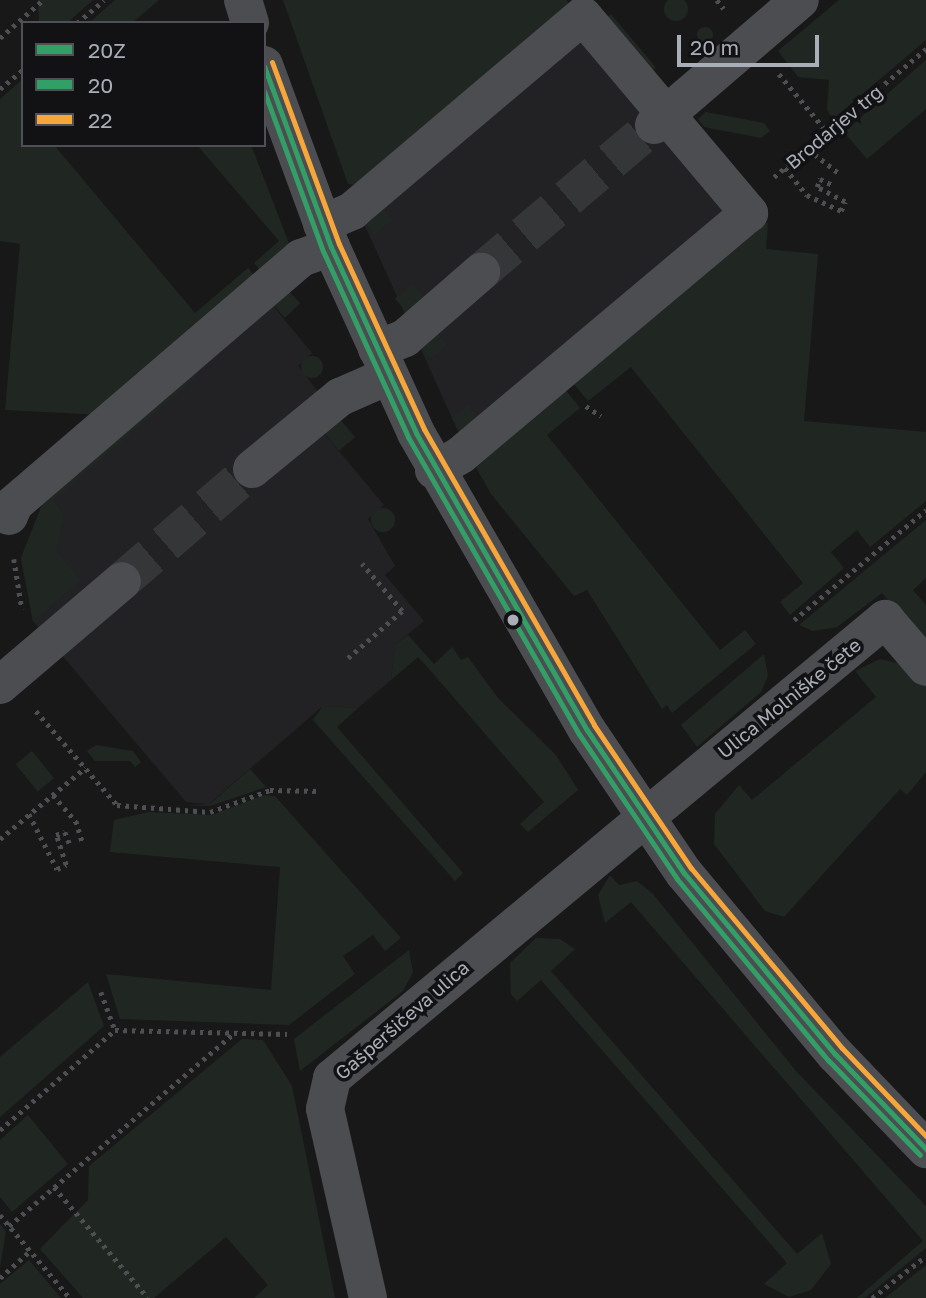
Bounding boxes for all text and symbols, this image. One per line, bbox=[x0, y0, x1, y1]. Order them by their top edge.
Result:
legend bbox=[21, 21, 266, 147]
scale bar bbox=[681, 21, 823, 65]
text: 20 m bbox=[690, 34, 739, 60]
text: 20Z bbox=[88, 37, 126, 63]
text: 20 bbox=[88, 72, 113, 98]
street label: Brodarjev trg bbox=[781, 80, 887, 174]
text: 22 bbox=[88, 107, 112, 133]
unlabelled marker bbox=[506, 613, 520, 627]
street label: Ulica Molniške čete bbox=[713, 633, 865, 763]
street label: Gašperšičeva ulica bbox=[330, 956, 474, 1084]

